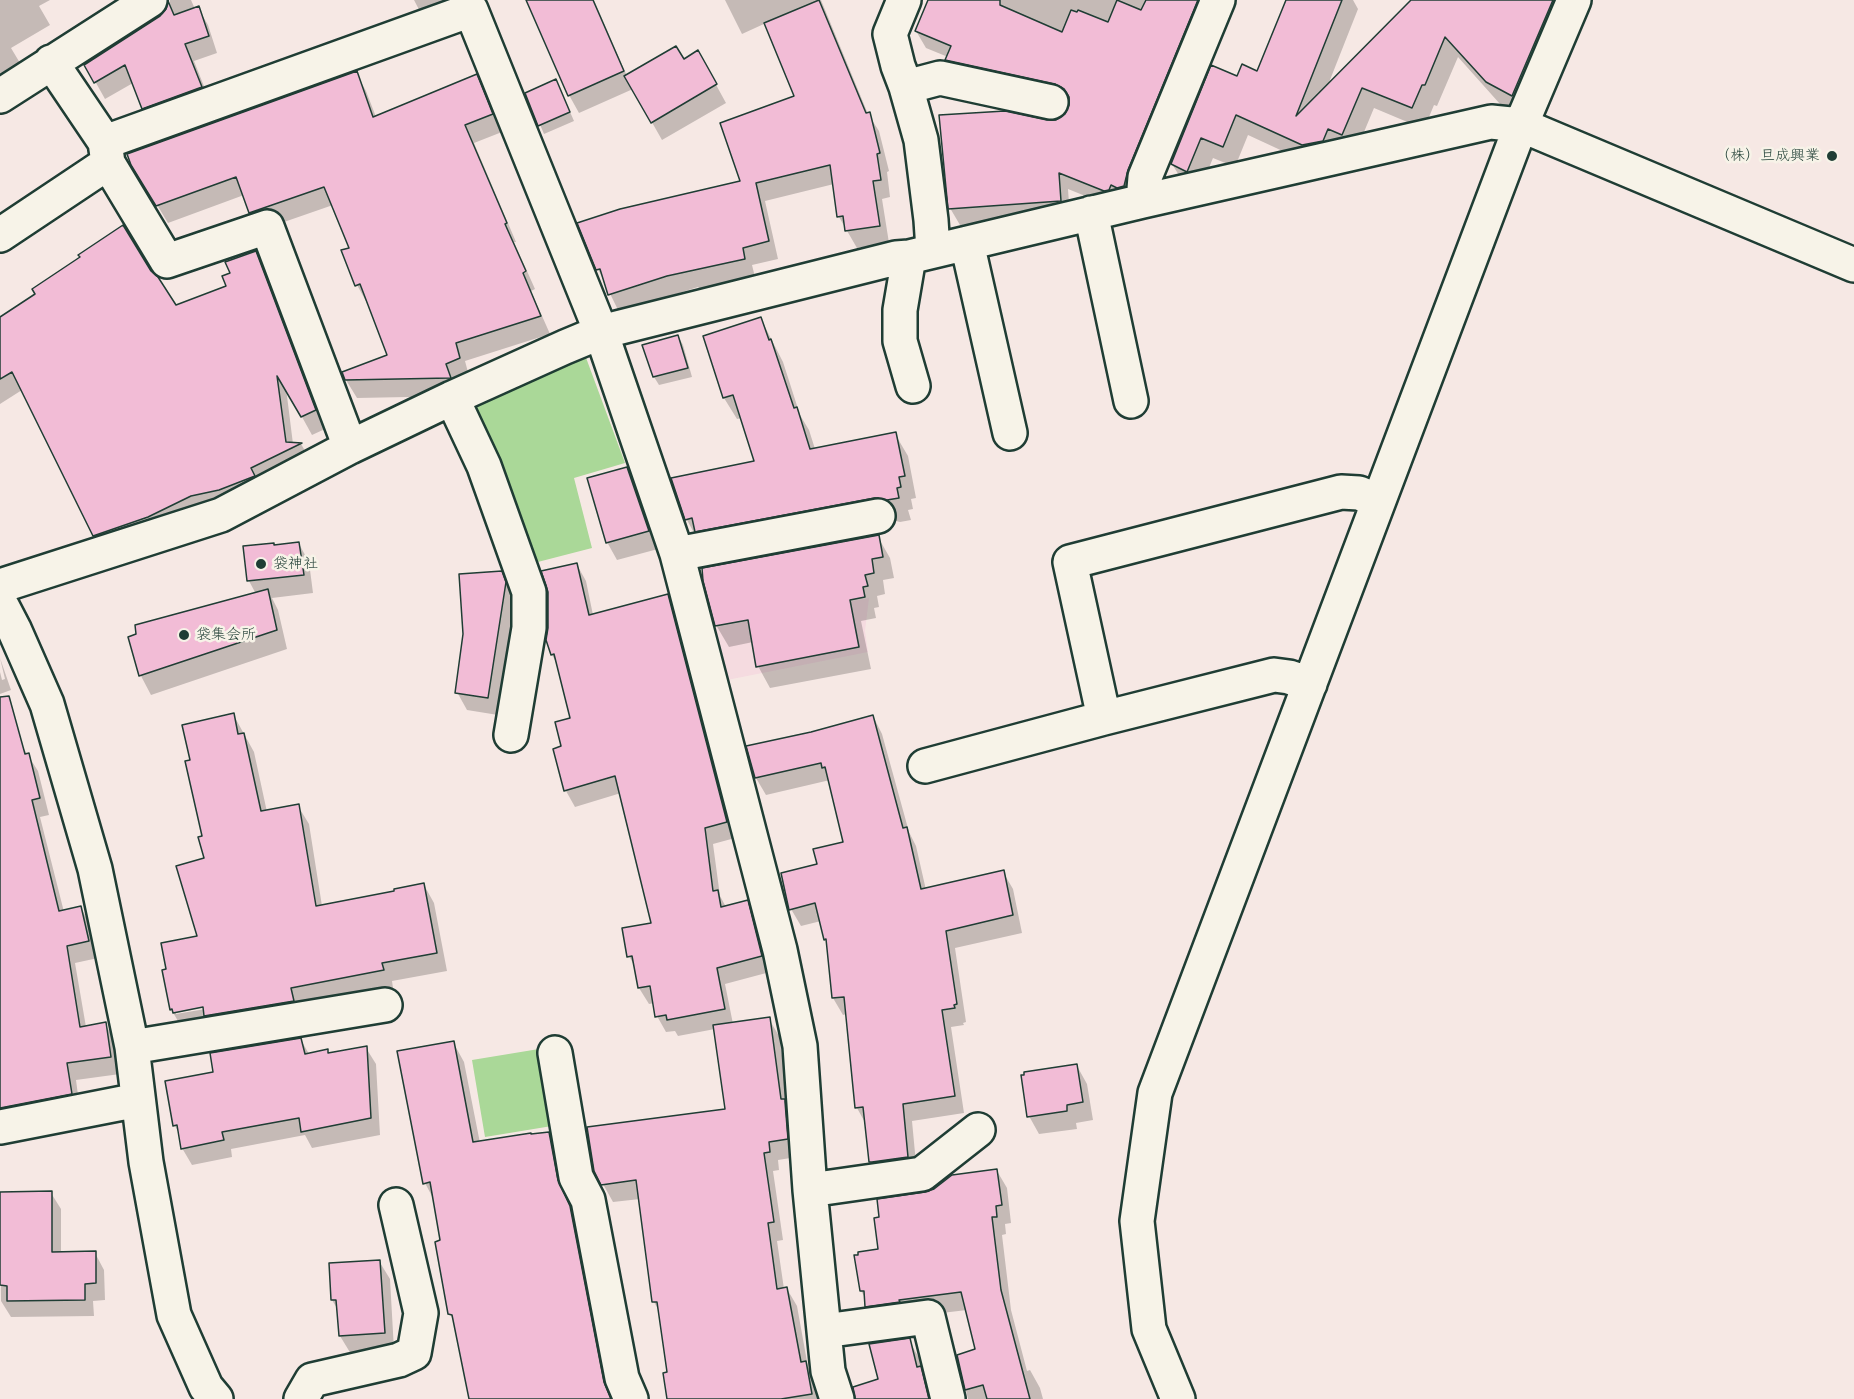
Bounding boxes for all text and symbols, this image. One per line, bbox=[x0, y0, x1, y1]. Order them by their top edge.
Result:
place label: （株）旦成興業 bbox=[1715, 147, 1820, 165]
marker: （株）旦成興業 bbox=[1825, 149, 1839, 163]
place label: 袋神社 bbox=[273, 555, 318, 573]
marker: 袋神社 bbox=[254, 557, 268, 571]
place label: 袋集会所 bbox=[196, 626, 256, 644]
marker: 袋集会所 bbox=[177, 628, 191, 642]

